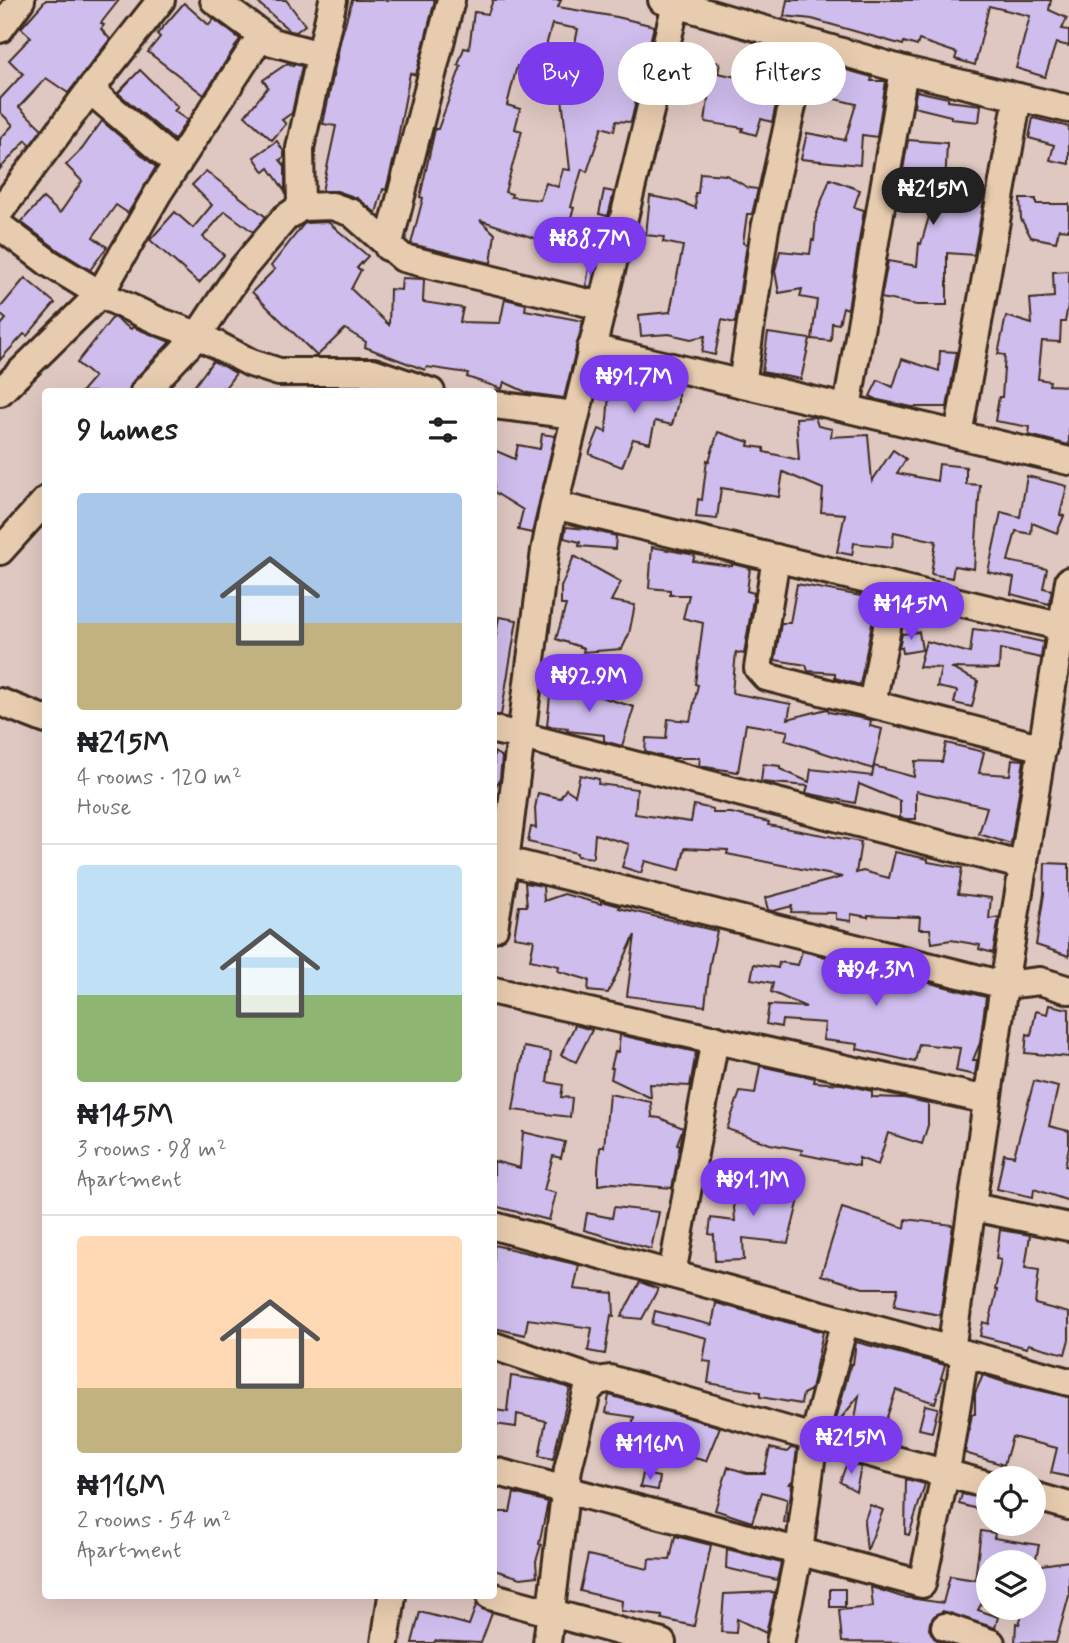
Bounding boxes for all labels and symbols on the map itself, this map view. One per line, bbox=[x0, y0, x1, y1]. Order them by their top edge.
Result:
pin: ₦215M bbox=[884, 168, 982, 227]
pin: ₦88.7M bbox=[533, 218, 647, 277]
pin: ₦91.7M bbox=[577, 356, 691, 415]
pin: ₦145M bbox=[862, 582, 960, 642]
pin: ₦92.9M bbox=[532, 654, 646, 714]
pin: ₦94.3M bbox=[819, 948, 933, 1008]
pin: ₦91.1M bbox=[696, 1158, 810, 1218]
pin: ₦215M bbox=[802, 1416, 900, 1476]
pin: ₦116M bbox=[601, 1422, 699, 1482]

